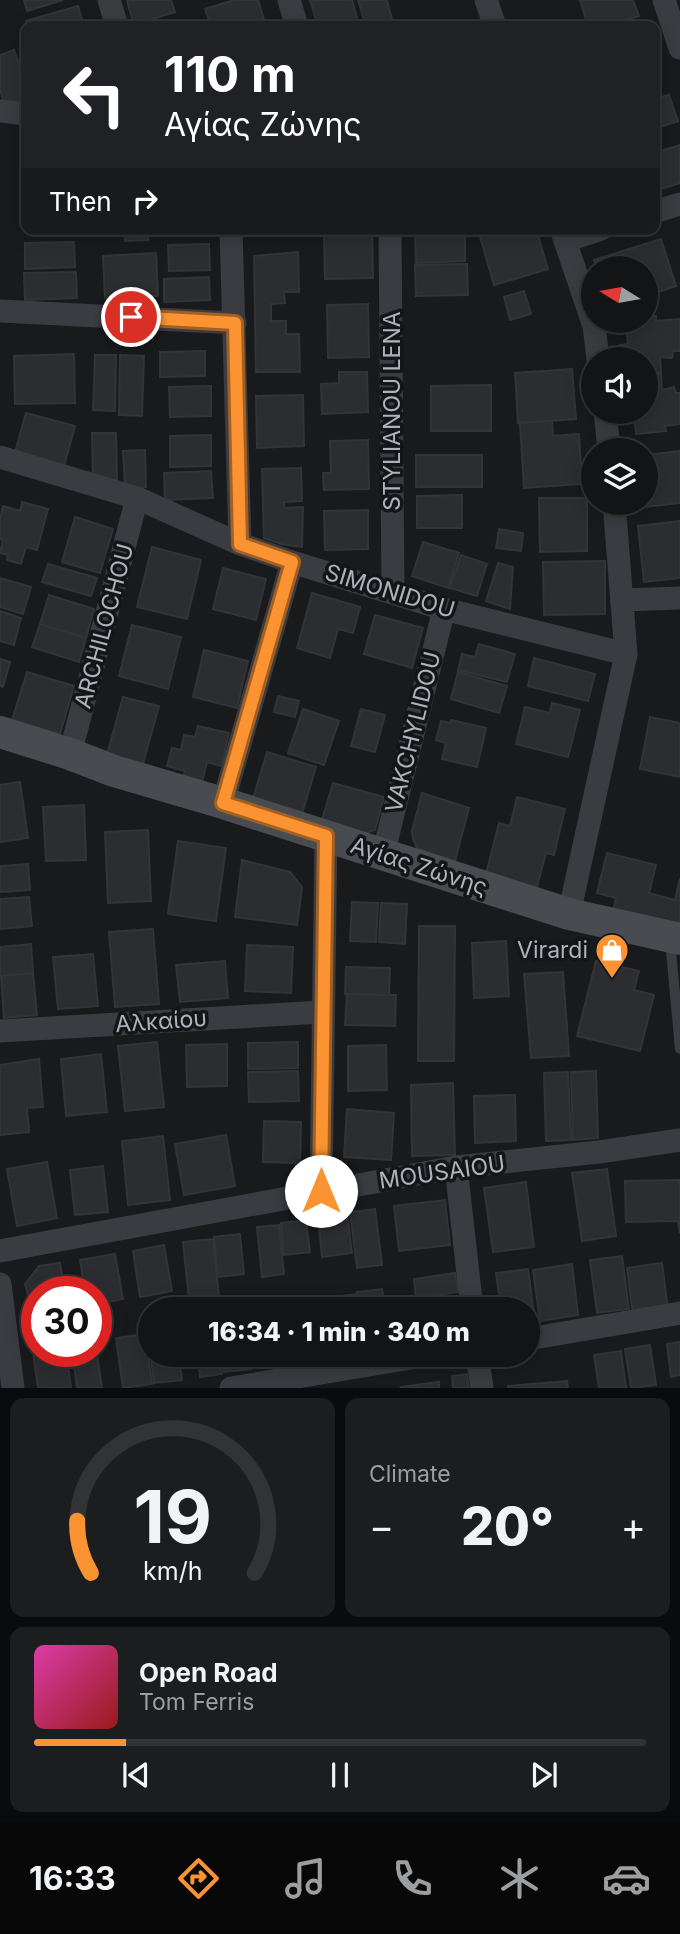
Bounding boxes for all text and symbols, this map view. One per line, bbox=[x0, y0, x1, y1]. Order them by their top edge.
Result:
text: 110 m bbox=[164, 45, 296, 104]
icon: left bbox=[49, 49, 140, 140]
text: Αγίας Ζώνης bbox=[164, 105, 362, 144]
icon: right bbox=[126, 182, 164, 220]
text: Then bbox=[49, 186, 112, 217]
north arrow bbox=[581, 256, 658, 332]
map controls bbox=[581, 256, 658, 515]
pin bbox=[101, 287, 161, 347]
icon: arrive bbox=[112, 298, 150, 336]
street label: STYLIANOU LENA bbox=[378, 311, 406, 511]
button: sound bbox=[581, 347, 658, 424]
button: layers bbox=[581, 438, 658, 515]
street label: ARCHILOCHOU bbox=[69, 541, 139, 711]
street label: SIMONIDOU bbox=[322, 558, 458, 624]
street label: VAKCHYLIDOU bbox=[379, 649, 447, 815]
street label: Αγίας Ζώνης bbox=[347, 831, 491, 901]
shop icon: Virardi bbox=[593, 931, 631, 980]
place label: Virardi bbox=[517, 936, 588, 964]
street label: Αλκαίου bbox=[114, 1004, 208, 1038]
street label: MOUSAIOU bbox=[377, 1149, 507, 1195]
position arrow bbox=[284, 1154, 358, 1228]
speed limit sign: 30 bbox=[21, 1276, 112, 1367]
text: 16:34 · 1 min · 340 m bbox=[208, 1316, 470, 1347]
text: Climate bbox=[369, 1460, 451, 1488]
text: 19 bbox=[133, 1473, 212, 1562]
text: 20° bbox=[461, 1495, 554, 1558]
text: − bbox=[369, 1503, 394, 1549]
text: + bbox=[621, 1503, 646, 1549]
text: km/h bbox=[143, 1556, 202, 1586]
text: Open Road bbox=[139, 1657, 278, 1688]
text: Tom Ferris bbox=[139, 1688, 254, 1716]
icon: previous bbox=[117, 1756, 155, 1794]
icon: pause bbox=[321, 1756, 359, 1794]
icon: next bbox=[525, 1756, 563, 1794]
icon: directions bbox=[174, 1854, 223, 1903]
icon: music bbox=[281, 1854, 330, 1903]
icon: phone bbox=[388, 1854, 437, 1903]
icon: climate bbox=[495, 1854, 544, 1903]
icon: car bbox=[602, 1854, 651, 1903]
text: 16:33 bbox=[29, 1859, 116, 1898]

